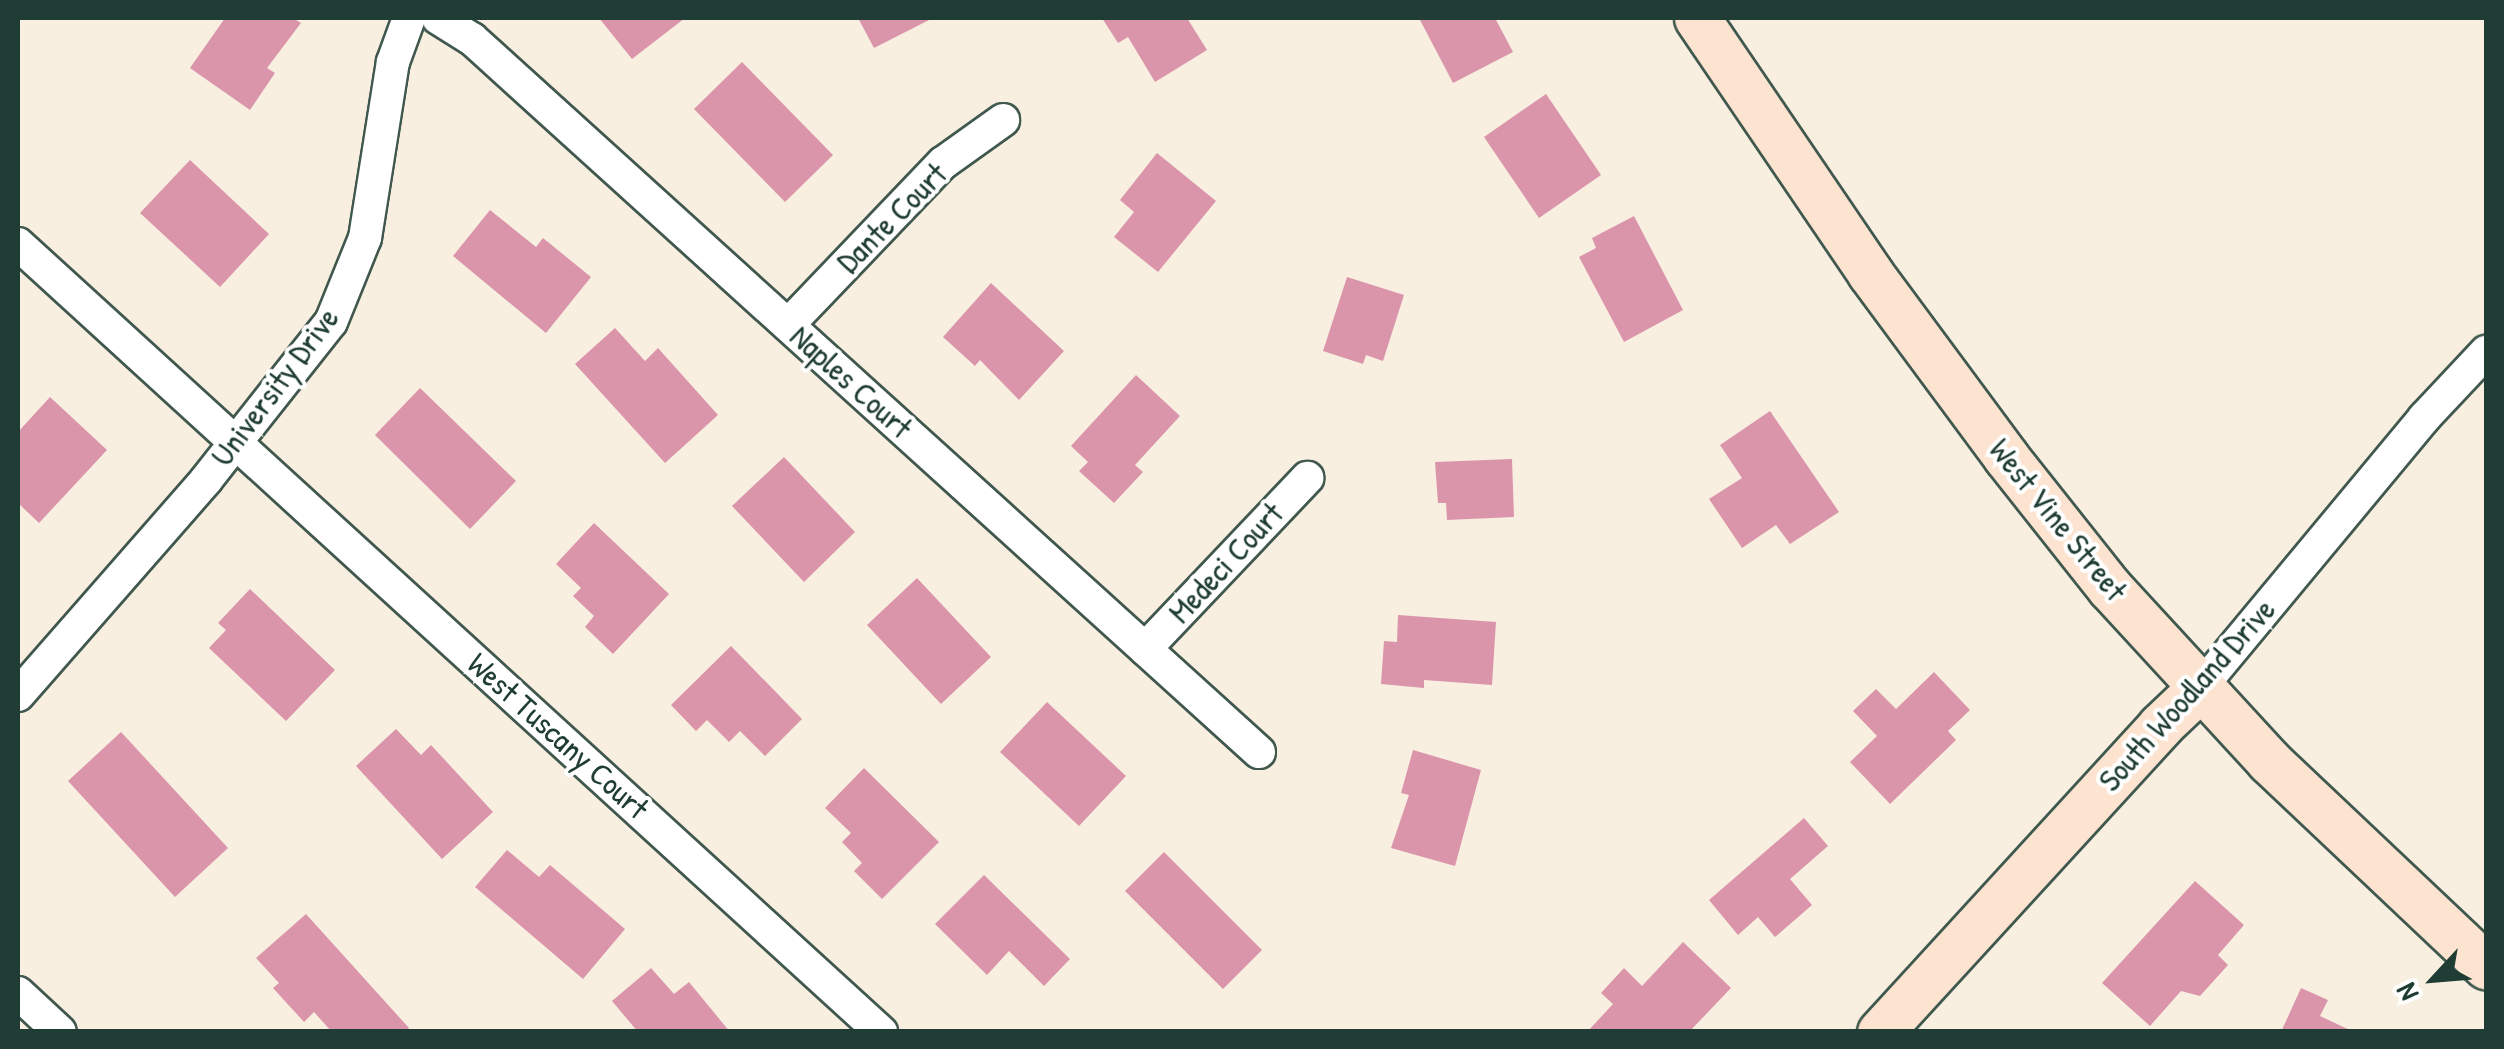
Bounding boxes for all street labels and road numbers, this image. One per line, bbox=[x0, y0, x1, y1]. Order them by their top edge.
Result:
street label: Dante Court bbox=[829, 155, 955, 281]
street label: University Drive bbox=[203, 300, 347, 474]
street label: Naples Court bbox=[782, 317, 920, 447]
street label: West Vine Street bbox=[1981, 431, 2135, 609]
street label: Medeci Court bbox=[1161, 495, 1291, 631]
street label: South Woodland Drive bbox=[2091, 591, 2283, 799]
street label: West Tuscany Court bbox=[460, 645, 656, 827]

